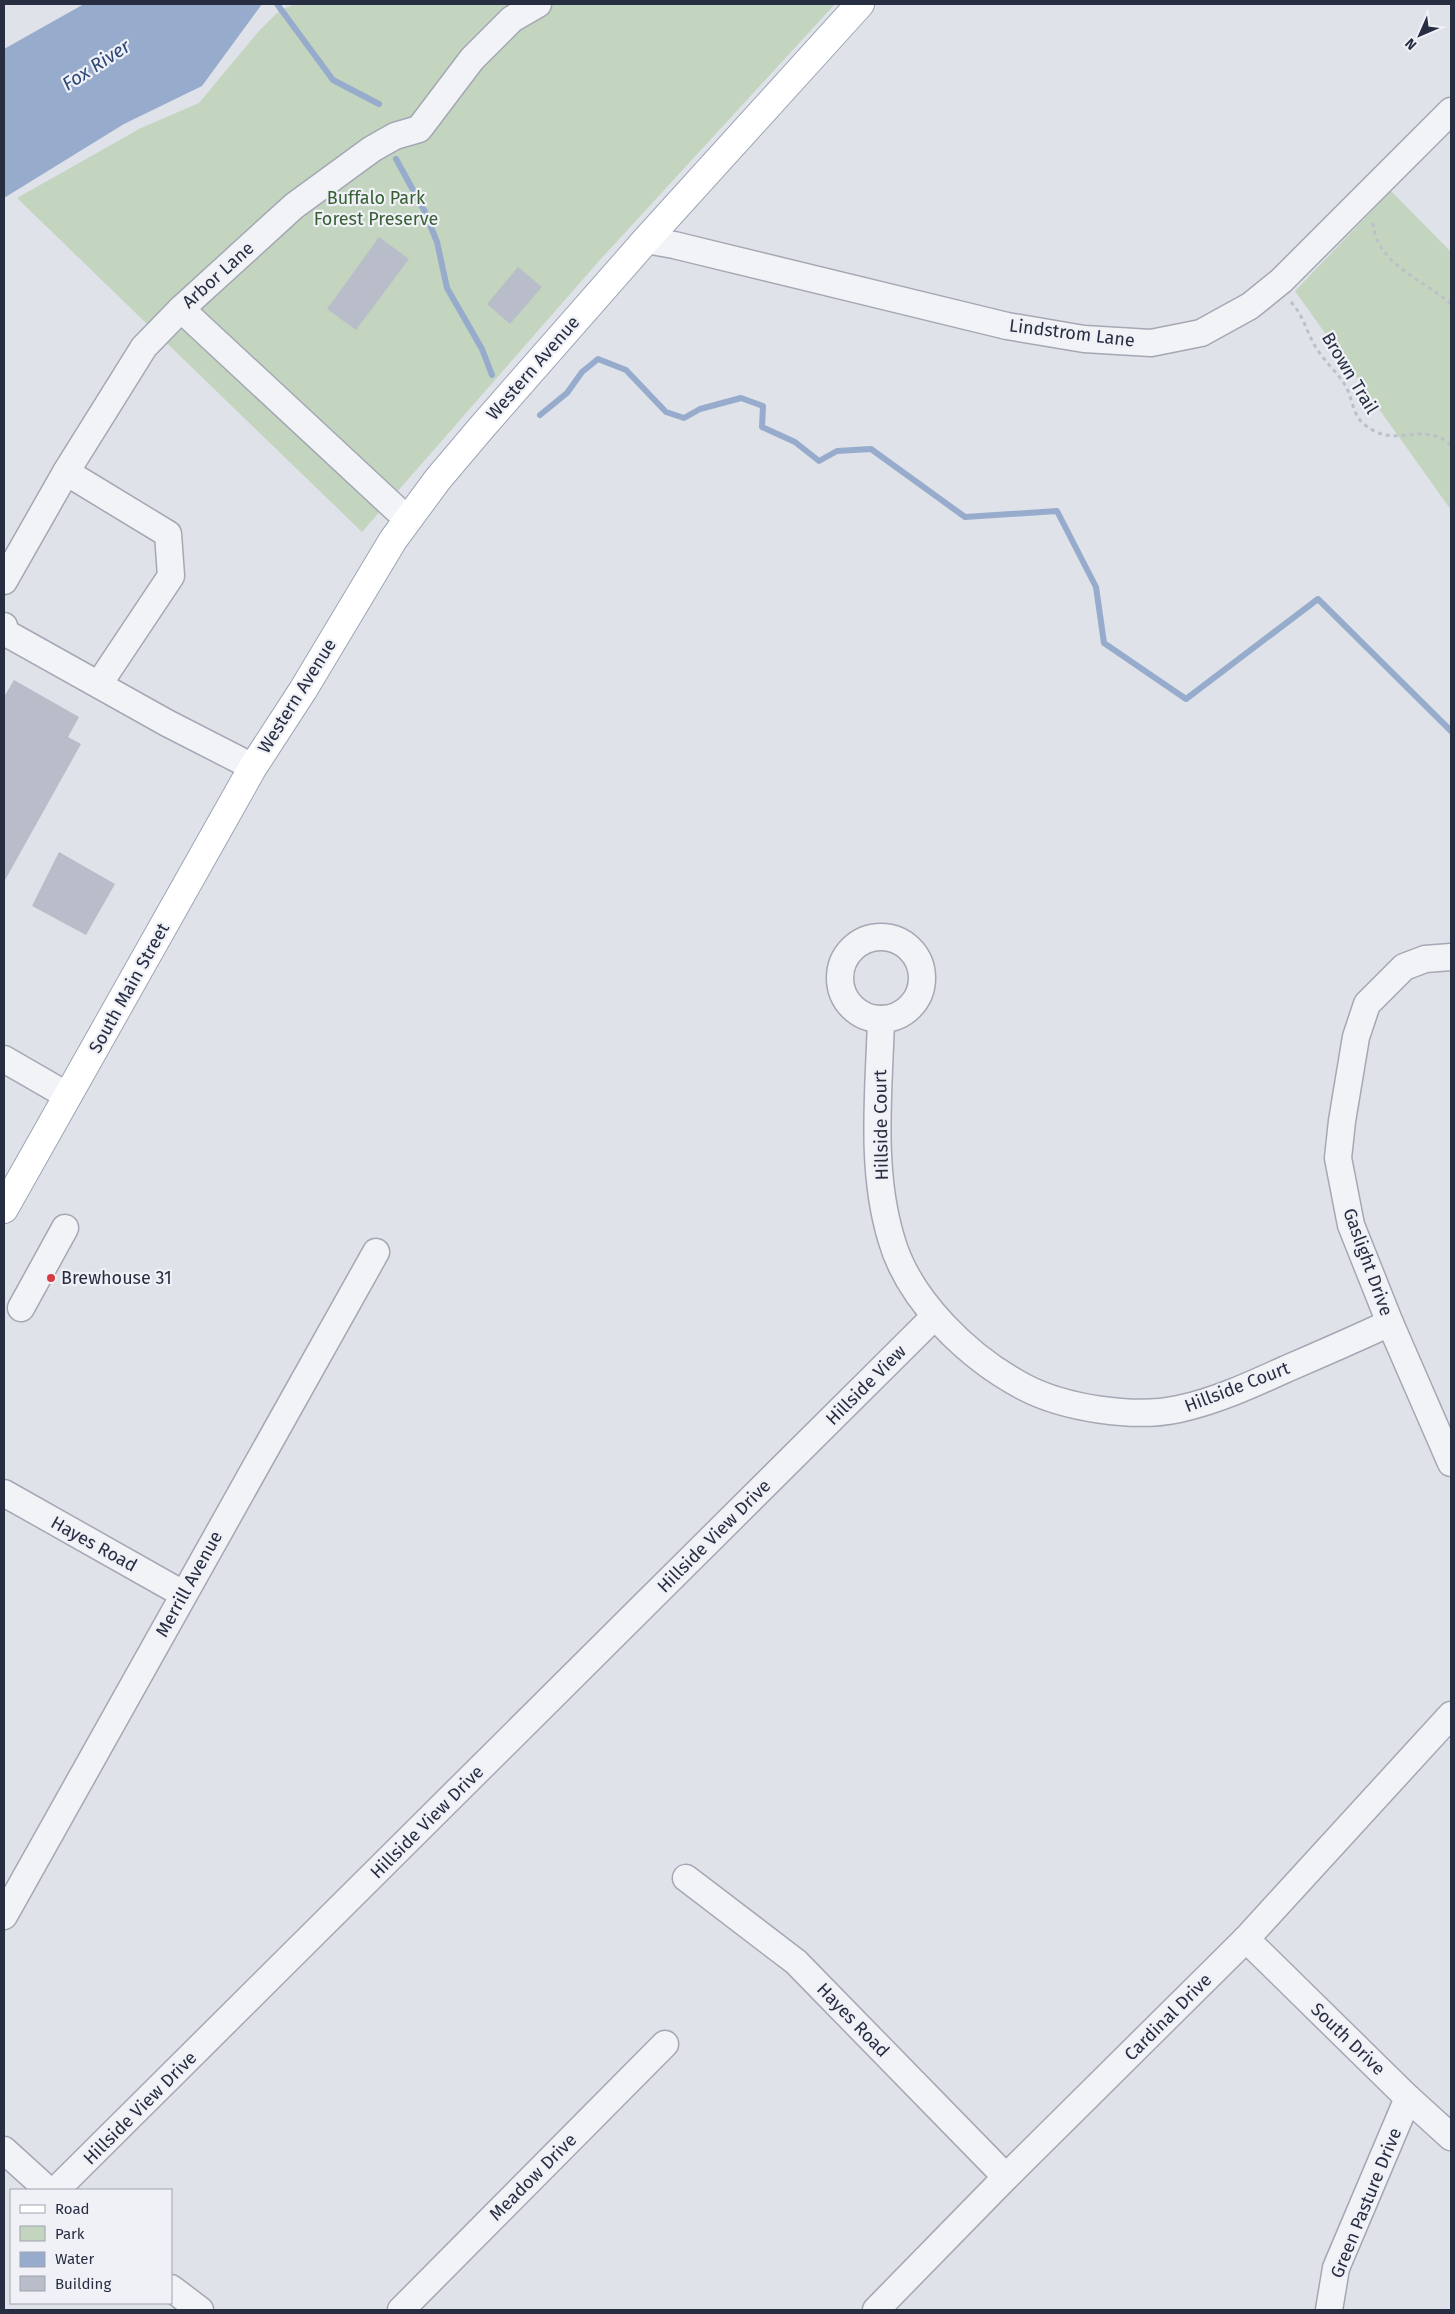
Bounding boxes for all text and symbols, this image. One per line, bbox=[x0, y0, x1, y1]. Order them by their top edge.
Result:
north arrow bbox=[1395, 10, 1445, 60]
water label: Fox River bbox=[58, 34, 135, 95]
text: N bbox=[1402, 35, 1420, 53]
park label: Buffalo Park Forest Preserve bbox=[314, 187, 438, 230]
street label: Arbor Lane bbox=[178, 237, 258, 313]
street label: Western Avenue bbox=[482, 311, 584, 425]
street label: Lindstrom Lane bbox=[1008, 314, 1136, 352]
street label: Brown Trail bbox=[1317, 328, 1383, 418]
street label: Western Avenue bbox=[253, 635, 341, 757]
street label: South Main Street bbox=[84, 919, 174, 1057]
street label: Hillside Court bbox=[869, 1069, 893, 1181]
street label: Gaslight Drive bbox=[1338, 1205, 1398, 1319]
place label: Brewhouse 31 bbox=[61, 1267, 172, 1289]
marker: Brewhouse 31 bbox=[45, 1272, 57, 1284]
street label: Hillside View bbox=[821, 1340, 911, 1430]
street label: Hillside Court bbox=[1181, 1357, 1293, 1417]
street label: Hillside View Drive bbox=[653, 1475, 775, 1597]
street label: Hayes Road bbox=[47, 1511, 141, 1577]
street label: Merrill Avenue bbox=[151, 1527, 227, 1641]
street label: Hillside View Drive bbox=[366, 1761, 488, 1883]
street label: Cardinal Drive bbox=[1120, 1969, 1216, 2065]
street label: Hayes Road bbox=[812, 1978, 894, 2062]
street label: South Drive bbox=[1306, 1998, 1390, 2080]
street label: Hillside View Drive bbox=[79, 2047, 201, 2169]
street label: Green Pasture Drive bbox=[1326, 2125, 1406, 2281]
street label: Meadow Drive bbox=[485, 2129, 581, 2225]
legend bbox=[10, 2189, 172, 2304]
text: Road bbox=[55, 2200, 90, 2218]
text: Park bbox=[55, 2225, 85, 2243]
text: Water bbox=[55, 2250, 94, 2268]
text: Building bbox=[55, 2275, 111, 2293]

